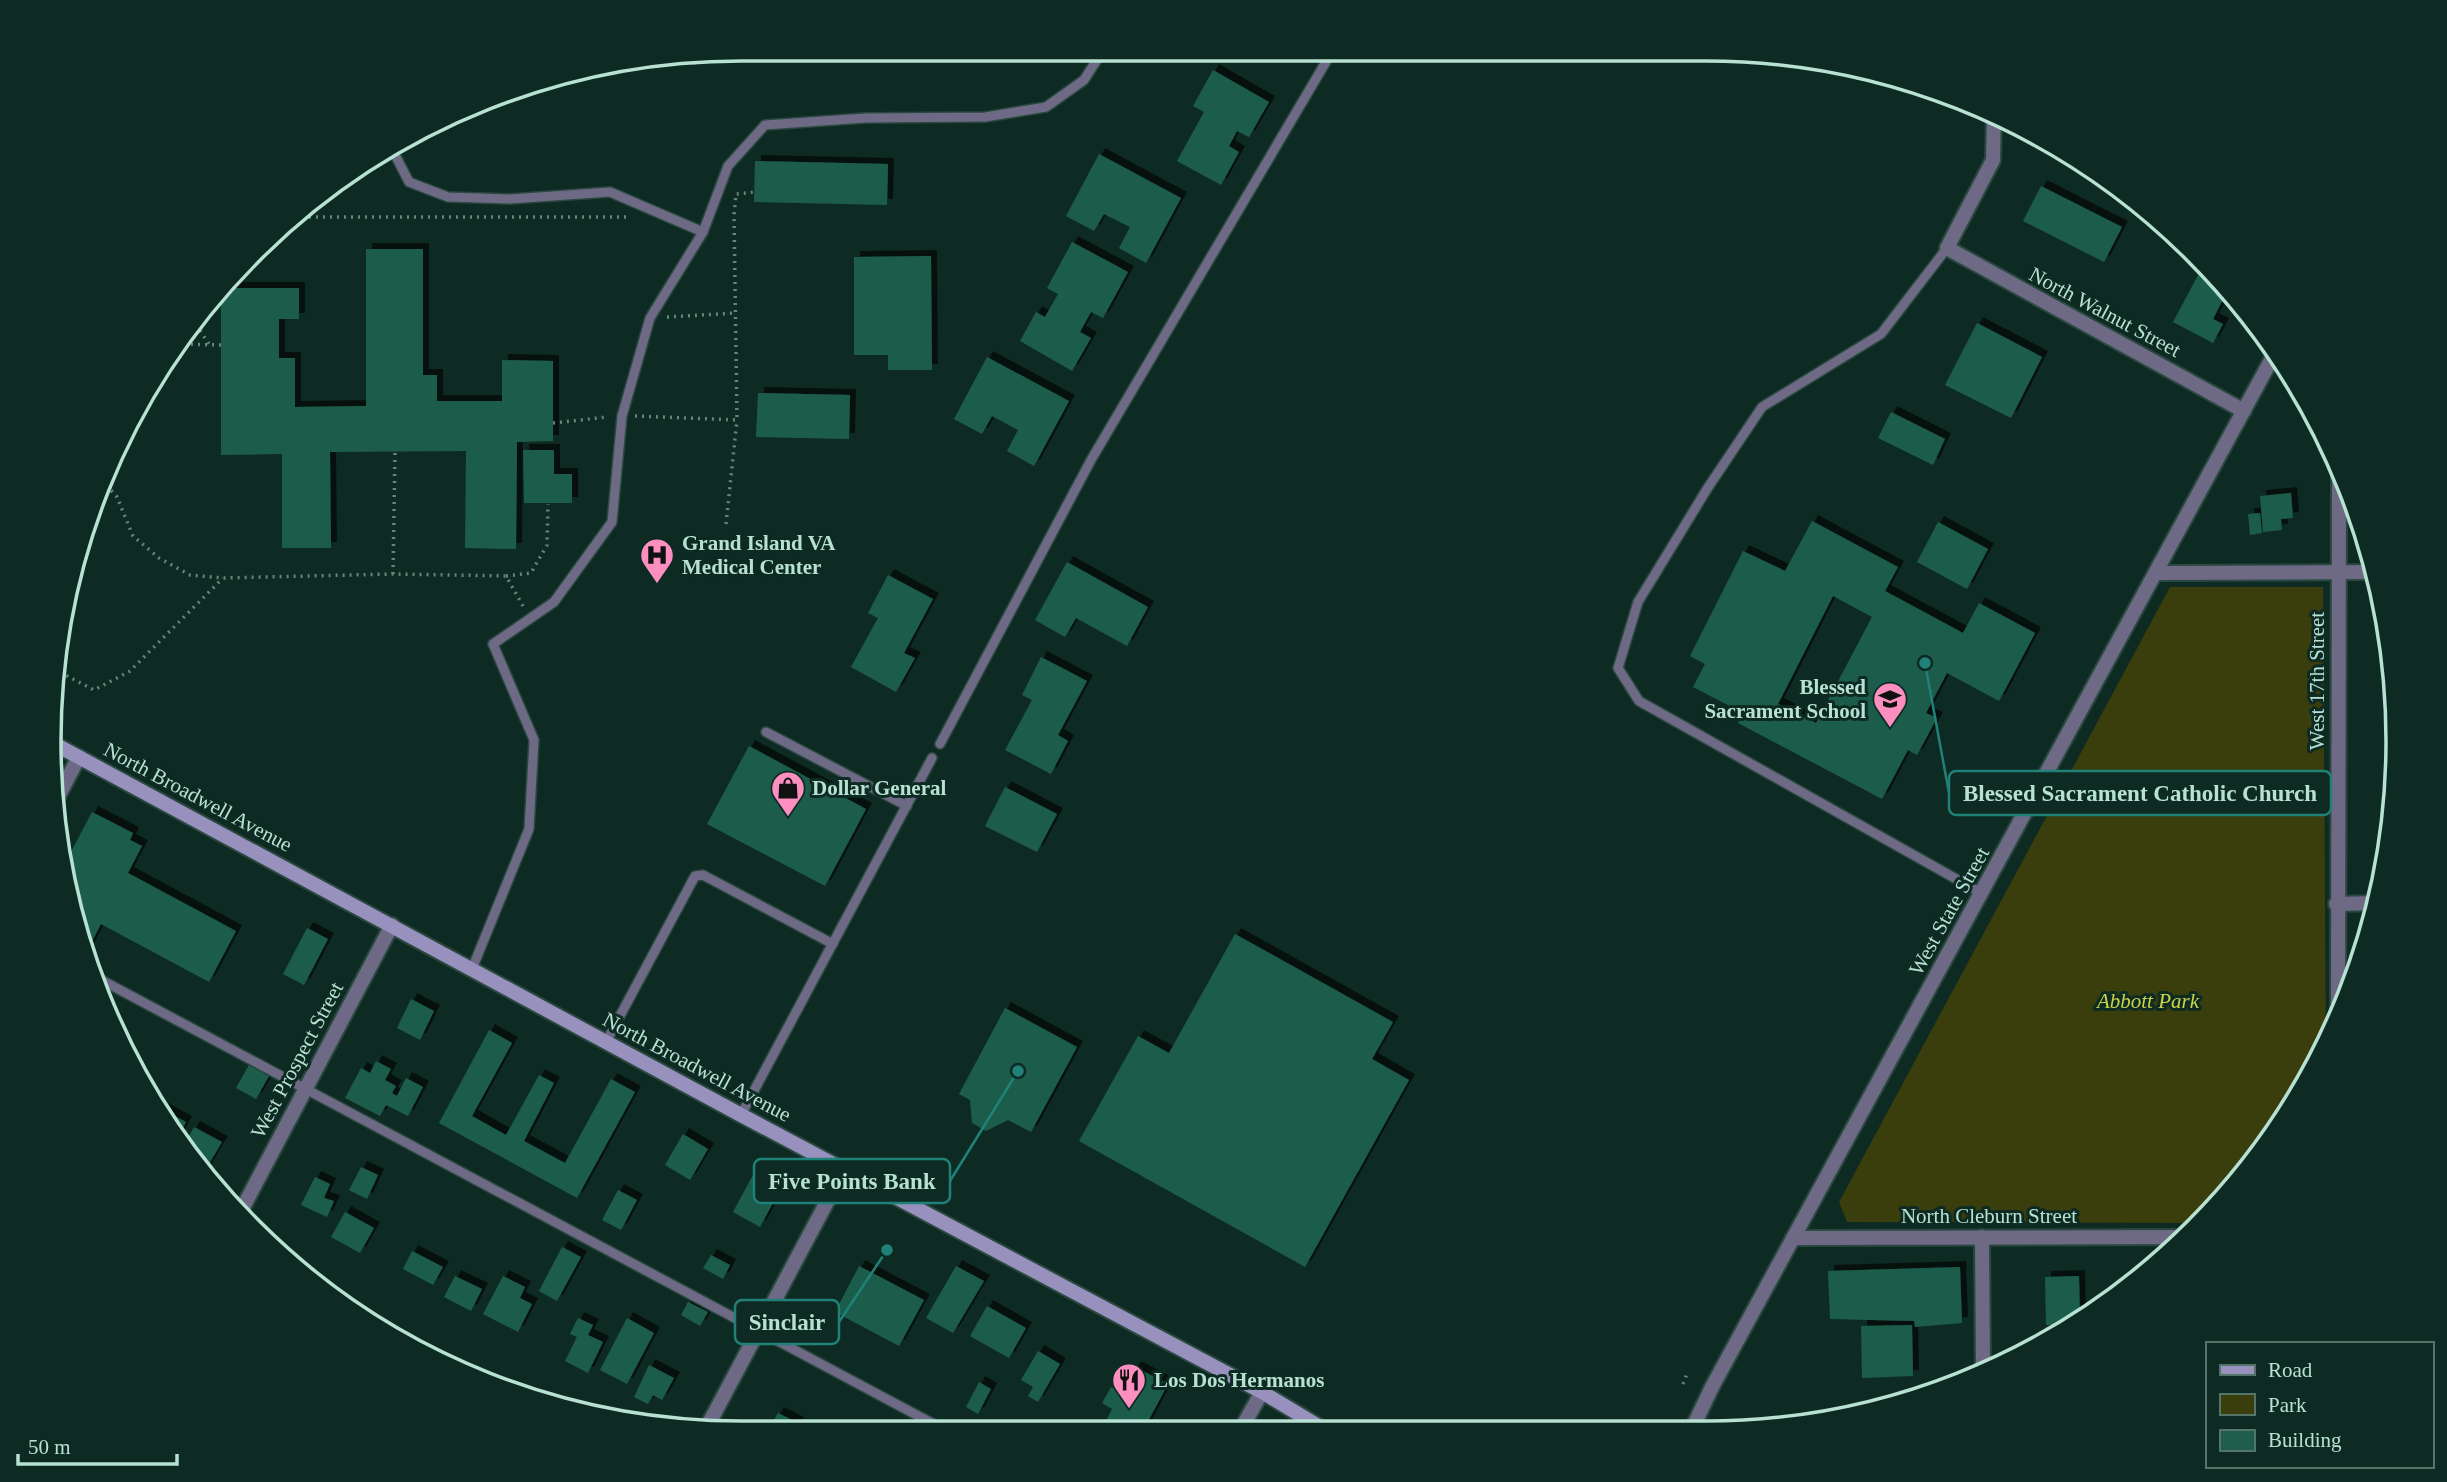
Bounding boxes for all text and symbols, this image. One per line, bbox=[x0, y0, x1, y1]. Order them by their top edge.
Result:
street label: North Walnut Street bbox=[2025, 262, 2185, 362]
place label: Grand Island VA Medical Center bbox=[682, 531, 836, 579]
hospital icon: Grand Island VA Medical Center bbox=[638, 536, 676, 585]
street label: West 17th Street bbox=[2305, 612, 2329, 750]
place label: Blessed Sacrament School bbox=[1704, 675, 1866, 723]
school or university icon: Blessed Sacrament School bbox=[1871, 680, 1909, 729]
street label: North Broadwell Avenue bbox=[100, 737, 296, 857]
shop icon: Dollar General bbox=[769, 769, 807, 818]
callout: Blessed Sacrament Catholic Church bbox=[1949, 771, 2331, 815]
place label: Dollar General bbox=[812, 776, 947, 800]
text: Blessed Sacrament Catholic Church bbox=[1963, 781, 2317, 806]
street label: West State Street bbox=[1904, 843, 1994, 979]
street label: West Prospect Street bbox=[246, 978, 348, 1142]
park label: Abbott Park bbox=[2095, 989, 2200, 1013]
street label: North Broadwell Avenue bbox=[599, 1007, 795, 1127]
callout: Five Points Bank bbox=[754, 1159, 950, 1203]
text: Five Points Bank bbox=[768, 1169, 936, 1194]
street label: North Cleburn Street bbox=[1901, 1204, 2077, 1228]
callout: Sinclair bbox=[735, 1300, 839, 1344]
text: Sinclair bbox=[749, 1310, 825, 1335]
legend bbox=[2206, 1342, 2433, 1468]
text: Road bbox=[2268, 1358, 2313, 1382]
restaurant icon: Los Dos Hermanos bbox=[1110, 1361, 1148, 1410]
place label: Los Dos Hermanos bbox=[1154, 1368, 1324, 1392]
text: Park bbox=[2268, 1393, 2307, 1417]
scale bar bbox=[18, 1422, 177, 1466]
text: Building bbox=[2268, 1428, 2342, 1452]
text: 50 m bbox=[28, 1435, 71, 1459]

